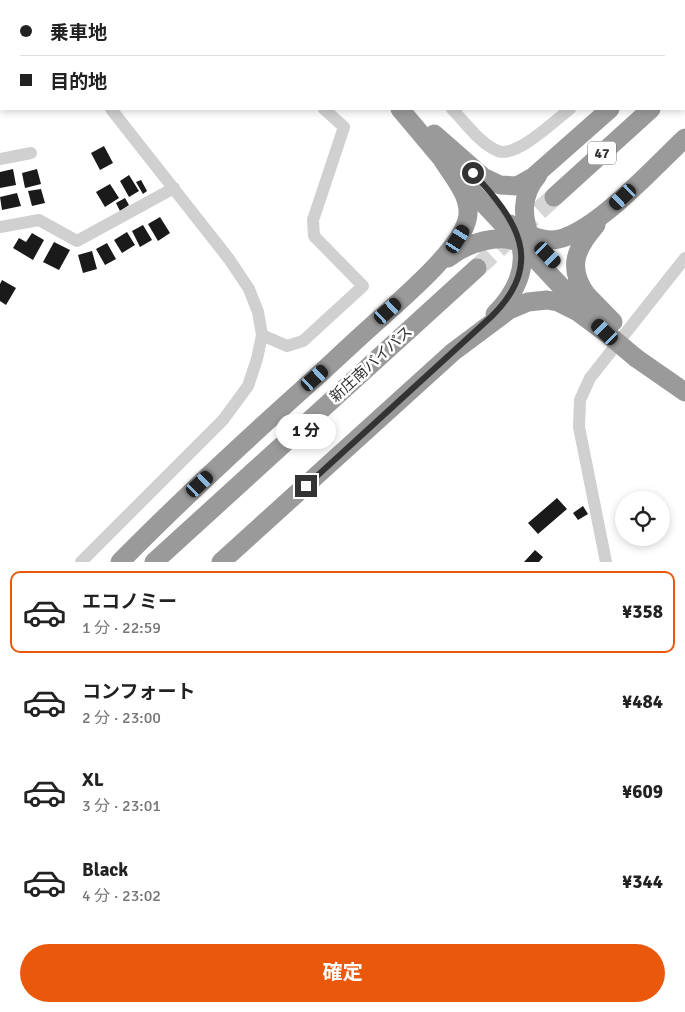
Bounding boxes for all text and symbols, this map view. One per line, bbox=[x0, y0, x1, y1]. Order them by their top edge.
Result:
text: 乗車地 bbox=[50, 21, 107, 45]
text: 目的地 bbox=[50, 70, 107, 94]
road number: 47 bbox=[588, 142, 616, 164]
route start bbox=[462, 162, 484, 184]
car bbox=[606, 181, 639, 213]
car bbox=[443, 222, 472, 256]
car bbox=[532, 239, 563, 271]
car bbox=[371, 295, 404, 327]
car bbox=[588, 316, 621, 348]
street label: 新庄南バイパス bbox=[326, 322, 416, 406]
car bbox=[298, 362, 331, 394]
callout: 1 分 bbox=[276, 414, 336, 448]
text: 1 分 bbox=[292, 421, 320, 441]
car bbox=[183, 468, 216, 500]
route end bbox=[295, 475, 317, 497]
map controls bbox=[615, 491, 670, 546]
button: locate bbox=[615, 491, 670, 546]
icon: car bbox=[22, 590, 67, 635]
text: エコノミー bbox=[82, 590, 177, 614]
text: ¥358 bbox=[622, 600, 663, 624]
text: 1 分 · 22:59 bbox=[82, 618, 161, 638]
icon: car bbox=[22, 680, 67, 725]
text: コンフォート bbox=[82, 680, 195, 704]
text: ¥484 bbox=[622, 690, 663, 714]
text: 2 分 · 23:00 bbox=[82, 708, 161, 728]
text: XL bbox=[82, 768, 104, 792]
icon: car bbox=[22, 770, 67, 815]
text: ¥609 bbox=[622, 780, 663, 804]
text: 3 分 · 23:01 bbox=[82, 796, 161, 816]
text: Black bbox=[82, 858, 128, 882]
icon: car bbox=[22, 860, 67, 905]
text: ¥344 bbox=[622, 870, 663, 894]
text: 4 分 · 23:02 bbox=[82, 886, 161, 906]
button: 確定 bbox=[20, 944, 665, 1002]

